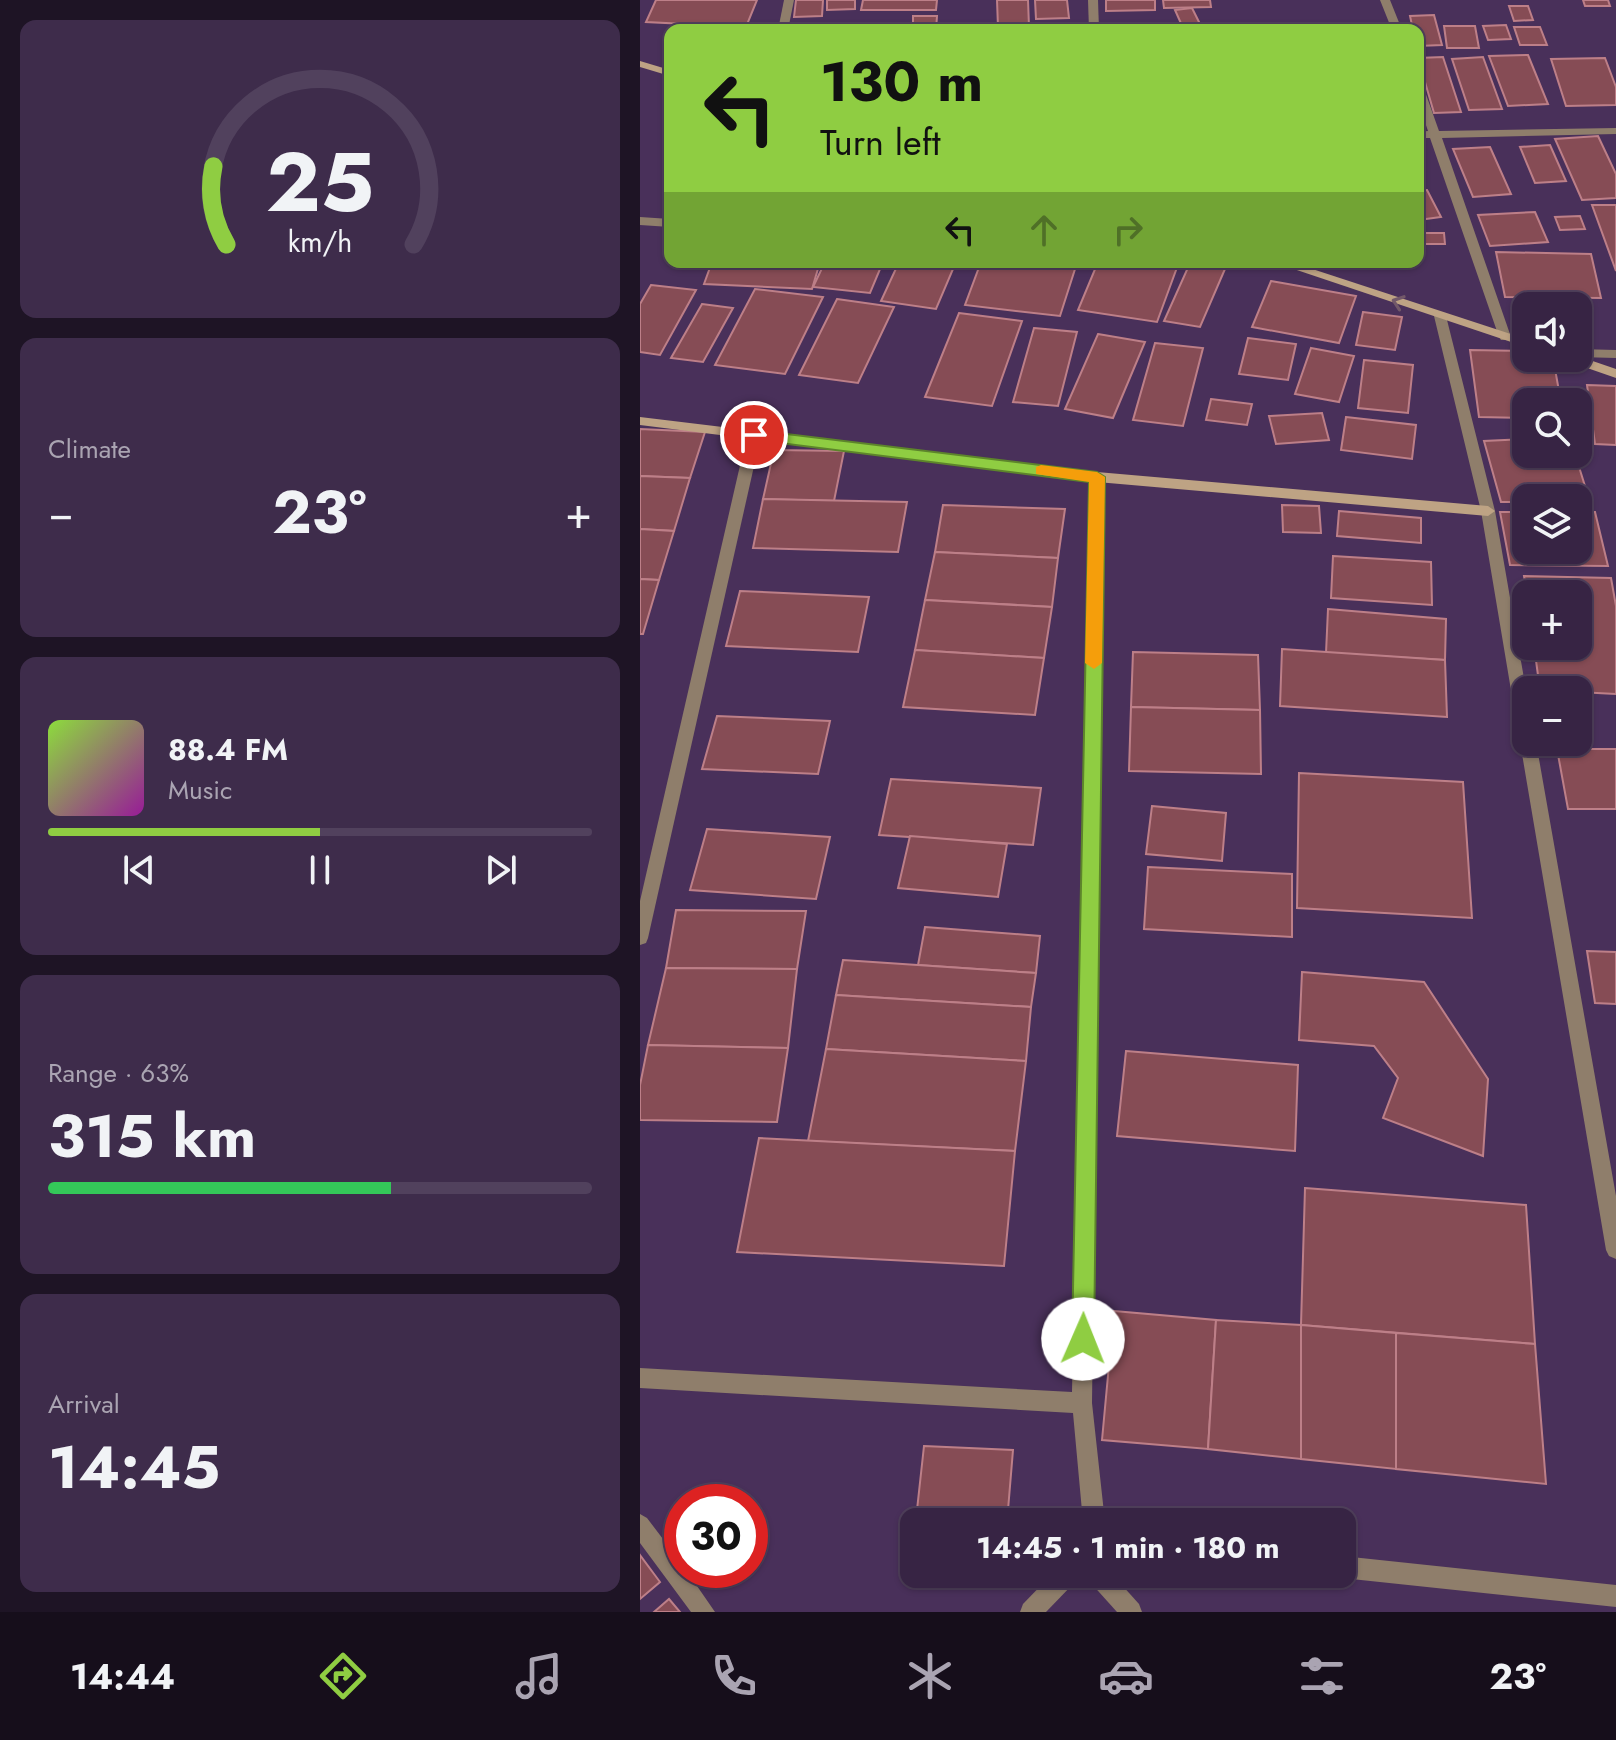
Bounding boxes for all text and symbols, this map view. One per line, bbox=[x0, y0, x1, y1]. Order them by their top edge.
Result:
text: 130 m bbox=[820, 41, 983, 122]
icon: left bbox=[688, 56, 792, 160]
text: Turn left bbox=[820, 116, 941, 168]
text: 25 bbox=[266, 122, 374, 242]
icon: left bbox=[938, 208, 982, 252]
icon: ahead bbox=[1022, 208, 1066, 252]
icon: right bbox=[1106, 208, 1150, 252]
text: km/h bbox=[288, 221, 352, 263]
map controls bbox=[1512, 292, 1592, 756]
button: sound bbox=[1512, 292, 1592, 372]
one-way arrow bbox=[1392, 296, 1406, 312]
button: search bbox=[1512, 388, 1592, 468]
pin bbox=[720, 401, 788, 469]
icon: arrive bbox=[732, 413, 776, 457]
text: Climate bbox=[48, 430, 131, 468]
text: 23° bbox=[272, 469, 367, 556]
text: − bbox=[48, 481, 74, 545]
text: + bbox=[565, 481, 592, 545]
button: layers bbox=[1512, 484, 1592, 564]
button: + bbox=[1512, 580, 1592, 660]
button: − bbox=[1512, 676, 1592, 756]
text: 88.4 FM bbox=[168, 728, 288, 771]
text: Music bbox=[168, 771, 232, 809]
icon: previous bbox=[117, 848, 161, 892]
icon: pause bbox=[298, 848, 342, 892]
icon: next bbox=[479, 848, 523, 892]
text: Range · 63% bbox=[48, 1054, 189, 1092]
text: 315 km bbox=[48, 1093, 256, 1180]
position arrow bbox=[1041, 1297, 1125, 1381]
text: Arrival bbox=[48, 1385, 120, 1423]
text: 14:45 bbox=[48, 1424, 220, 1511]
speed limit sign: 30 bbox=[664, 1484, 768, 1588]
text: 14:45 · 1 min · 180 m bbox=[976, 1526, 1280, 1569]
icon: directions bbox=[315, 1648, 371, 1704]
icon: music bbox=[511, 1648, 567, 1704]
icon: phone bbox=[706, 1648, 762, 1704]
icon: climate bbox=[902, 1648, 958, 1704]
icon: car bbox=[1098, 1648, 1154, 1704]
icon: filters bbox=[1294, 1648, 1350, 1704]
text: 14:44 bbox=[70, 1650, 175, 1702]
text: 23° bbox=[1489, 1650, 1546, 1702]

